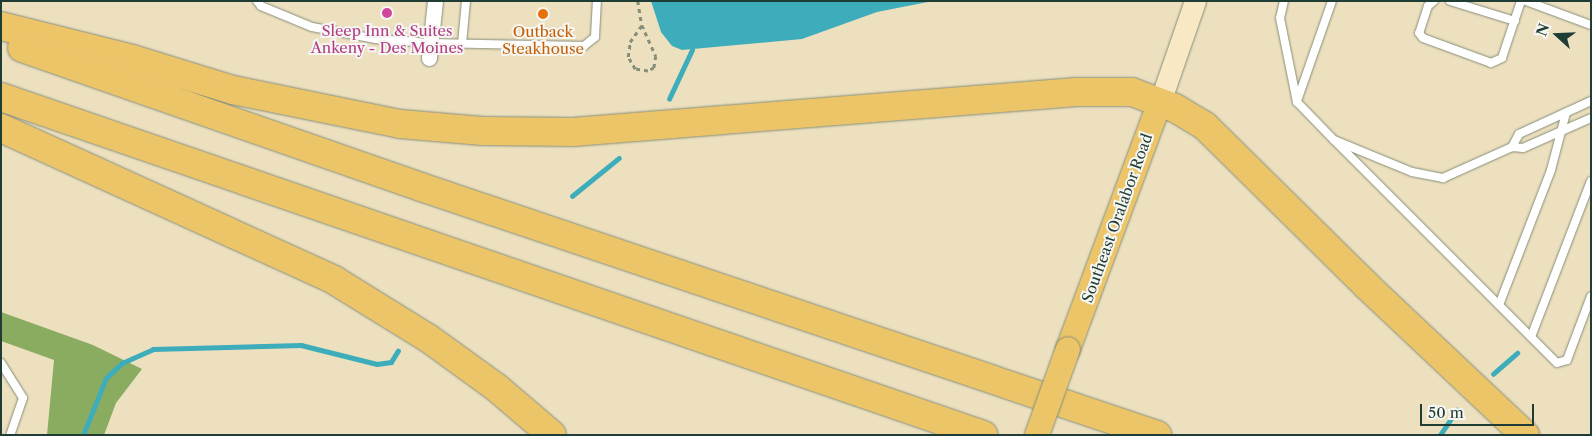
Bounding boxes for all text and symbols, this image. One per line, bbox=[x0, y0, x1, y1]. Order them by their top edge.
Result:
marker: Sleep Inn & Suites Ankeny - Des Moines bbox=[381, 7, 393, 19]
marker: Outback Steakhouse bbox=[537, 8, 549, 20]
north arrow bbox=[1532, 10, 1582, 60]
place label: Sleep Inn & Suites Ankeny - Des Moines bbox=[310, 21, 464, 56]
text: N bbox=[1532, 21, 1553, 39]
place label: Outback Steakhouse bbox=[502, 22, 584, 57]
street label: Southeast Oralabor Road bbox=[1078, 131, 1156, 305]
scale bar bbox=[1422, 394, 1536, 426]
text: 50 m bbox=[1428, 403, 1464, 422]

